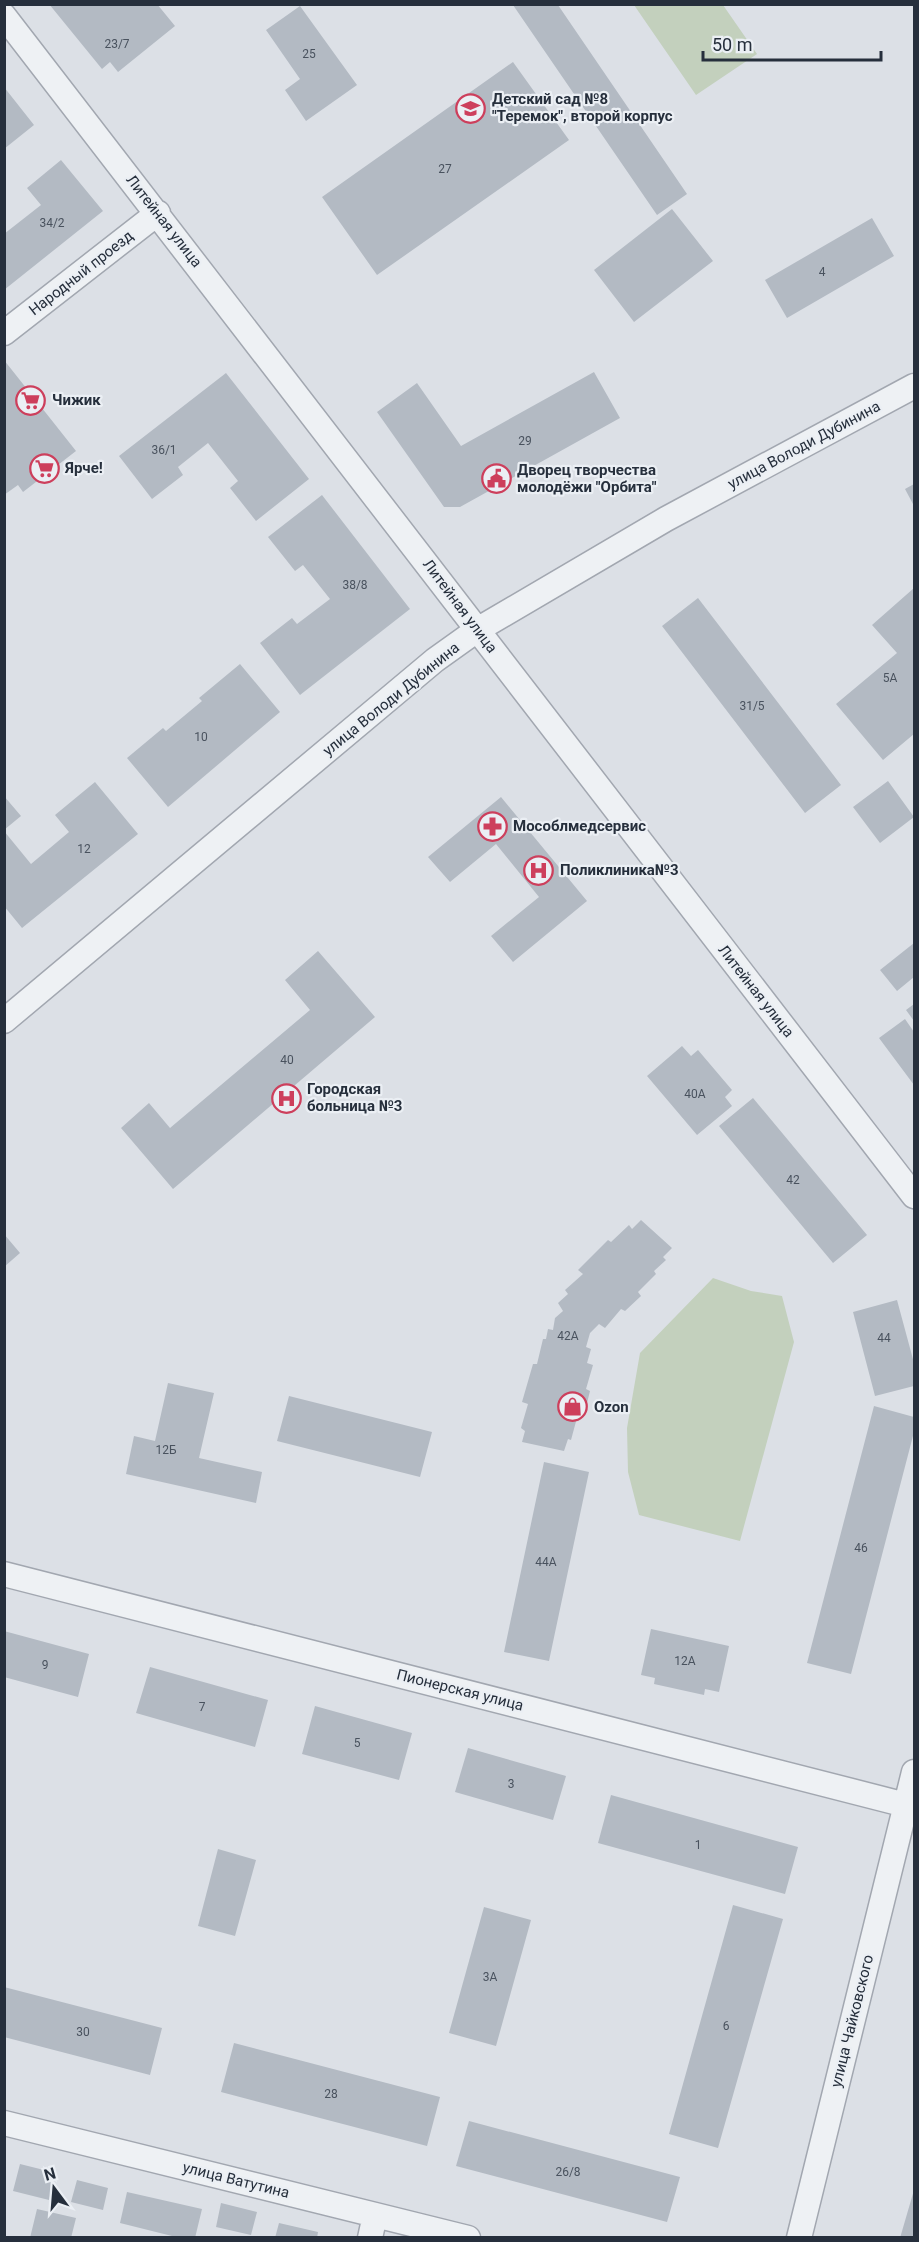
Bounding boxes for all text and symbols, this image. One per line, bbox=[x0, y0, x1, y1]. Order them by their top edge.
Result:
scale bar bbox=[703, 24, 882, 62]
text: 50 m bbox=[712, 34, 752, 55]
house number: 23/7 bbox=[104, 37, 130, 51]
house number: 25 bbox=[302, 47, 316, 61]
place label: Детский сад №8 "Теремок", второй корпус bbox=[492, 90, 673, 125]
school or university icon: Детский сад №8 "Теремок", второй корпус bbox=[455, 92, 487, 124]
house number: 27 bbox=[438, 162, 452, 176]
street label: Литейная улица bbox=[122, 171, 206, 271]
house number: 34/2 bbox=[39, 216, 65, 230]
street label: Народный проезд bbox=[25, 227, 137, 319]
house number: 4 bbox=[819, 265, 826, 279]
supermarket icon: Чижик bbox=[15, 384, 47, 416]
place label: Чижик bbox=[52, 391, 101, 409]
street label: улица Володи Дубинина bbox=[725, 397, 883, 493]
house number: 29 bbox=[518, 434, 532, 448]
house number: 36/1 bbox=[151, 443, 177, 457]
supermarket icon: Ярче! bbox=[28, 452, 60, 484]
place label: Ярче! bbox=[64, 459, 103, 477]
place label: Дворец творчества молодёжи "Орбита" bbox=[517, 461, 657, 496]
public building icon: Дворец творчества молодёжи "Орбита" bbox=[480, 463, 512, 495]
street label: Литейная улица bbox=[419, 556, 501, 656]
house number: 38/8 bbox=[342, 578, 368, 592]
street label: улица Володи Дубинина bbox=[319, 638, 463, 760]
house number: 5А bbox=[883, 671, 897, 685]
house number: 31/5 bbox=[739, 699, 765, 713]
house number: 10 bbox=[194, 730, 208, 744]
pharmacy icon: Мособлмедсервис bbox=[476, 810, 508, 842]
place label: Мособлмедсервис bbox=[513, 817, 646, 835]
house number: 12 bbox=[77, 842, 91, 856]
hospital icon: Поликлиника№3 bbox=[523, 854, 555, 886]
place label: Поликлиника№3 bbox=[560, 861, 679, 879]
street label: Литейная улица bbox=[714, 941, 798, 1041]
house number: 40 bbox=[280, 1053, 294, 1067]
place label: Городская больница №3 bbox=[307, 1080, 402, 1115]
hospital icon: Городская больница №3 bbox=[270, 1082, 302, 1114]
house number: 40А bbox=[684, 1087, 706, 1101]
house number: 42 bbox=[786, 1173, 800, 1187]
house number: 42А bbox=[557, 1329, 579, 1343]
house number: 44 bbox=[877, 1331, 891, 1345]
shop icon: Ozon bbox=[557, 1391, 589, 1423]
place label: Ozon bbox=[594, 1398, 629, 1416]
house number: 12Б bbox=[155, 1443, 177, 1457]
house number: 46 bbox=[854, 1541, 868, 1555]
house number: 44А bbox=[535, 1555, 557, 1569]
house number: 12А bbox=[674, 1654, 696, 1668]
house number: 9 bbox=[42, 1658, 48, 1672]
street label: Пионерская улица bbox=[395, 1666, 525, 1714]
house number: 7 bbox=[199, 1700, 206, 1714]
house number: 5 bbox=[354, 1736, 361, 1750]
house number: 3 bbox=[508, 1777, 514, 1791]
house number: 1 bbox=[695, 1838, 701, 1852]
street label: улица Чайковского bbox=[827, 1953, 877, 2089]
house number: 3А bbox=[483, 1970, 497, 1984]
house number: 6 bbox=[723, 2019, 730, 2033]
house number: 30 bbox=[76, 2025, 90, 2039]
house number: 28 bbox=[324, 2087, 338, 2101]
north arrow bbox=[24, 2158, 84, 2218]
street label: улица Ватутина bbox=[181, 2158, 291, 2202]
text: N bbox=[42, 2163, 58, 2185]
house number: 26/8 bbox=[555, 2165, 581, 2179]

